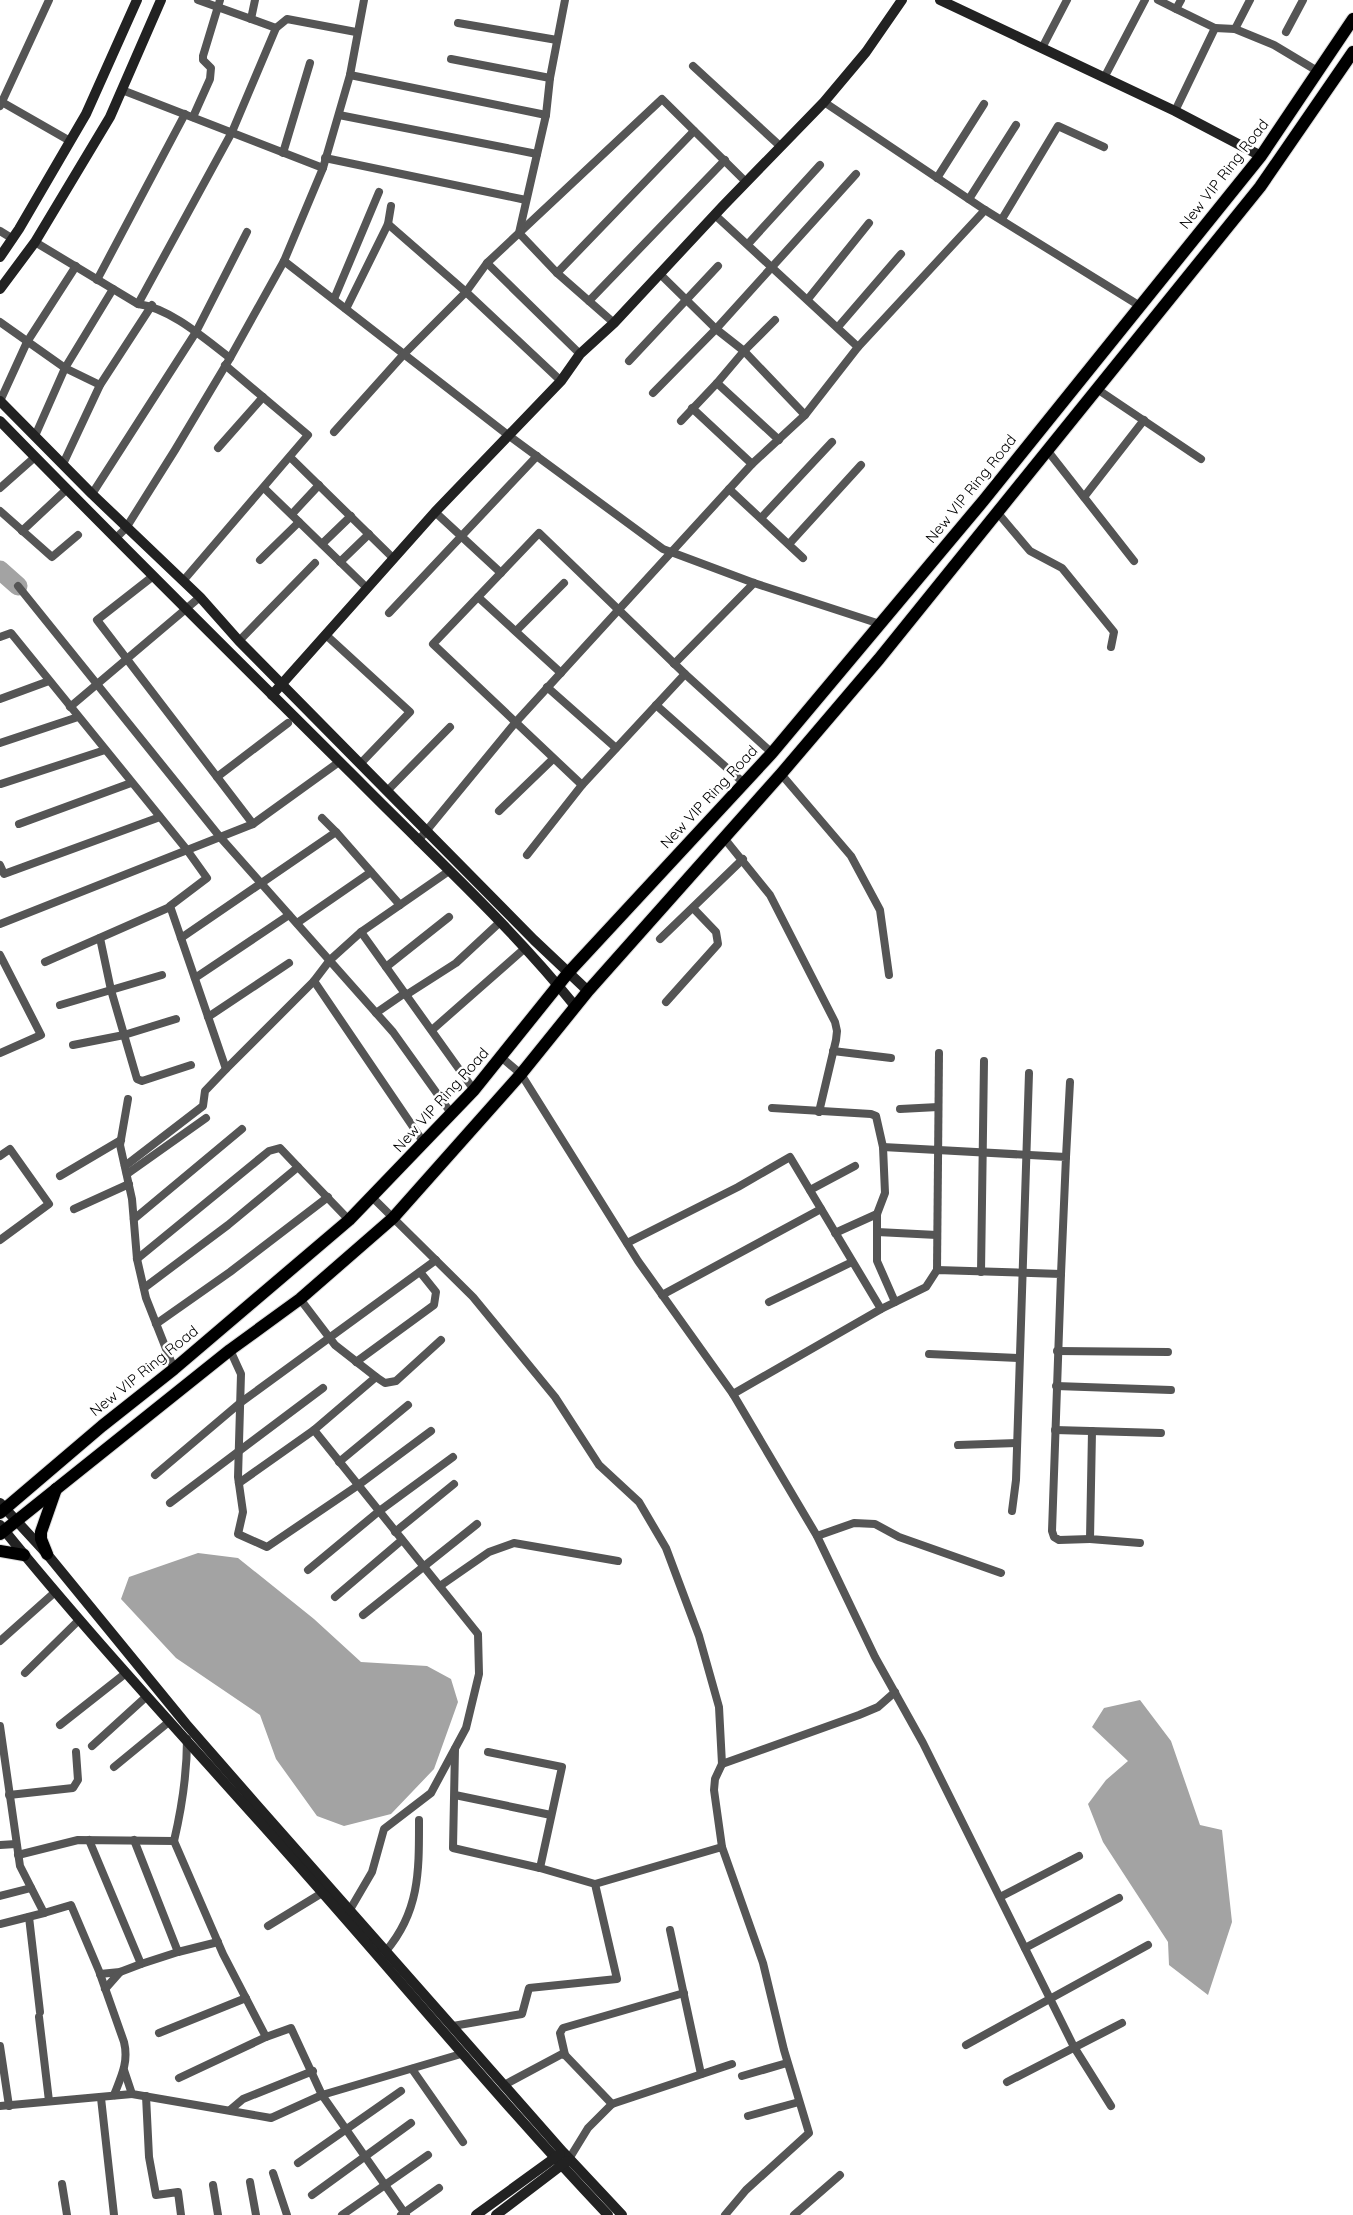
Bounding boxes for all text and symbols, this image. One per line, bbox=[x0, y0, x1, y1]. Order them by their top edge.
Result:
street label: New VIP Ring Road bbox=[1175, 115, 1272, 232]
street label: New VIP Ring Road bbox=[921, 431, 1020, 547]
street label: New VIP Ring Road bbox=[656, 741, 761, 852]
street label: New VIP Ring Road bbox=[389, 1043, 493, 1156]
street label: New VIP Ring Road bbox=[86, 1321, 202, 1420]

